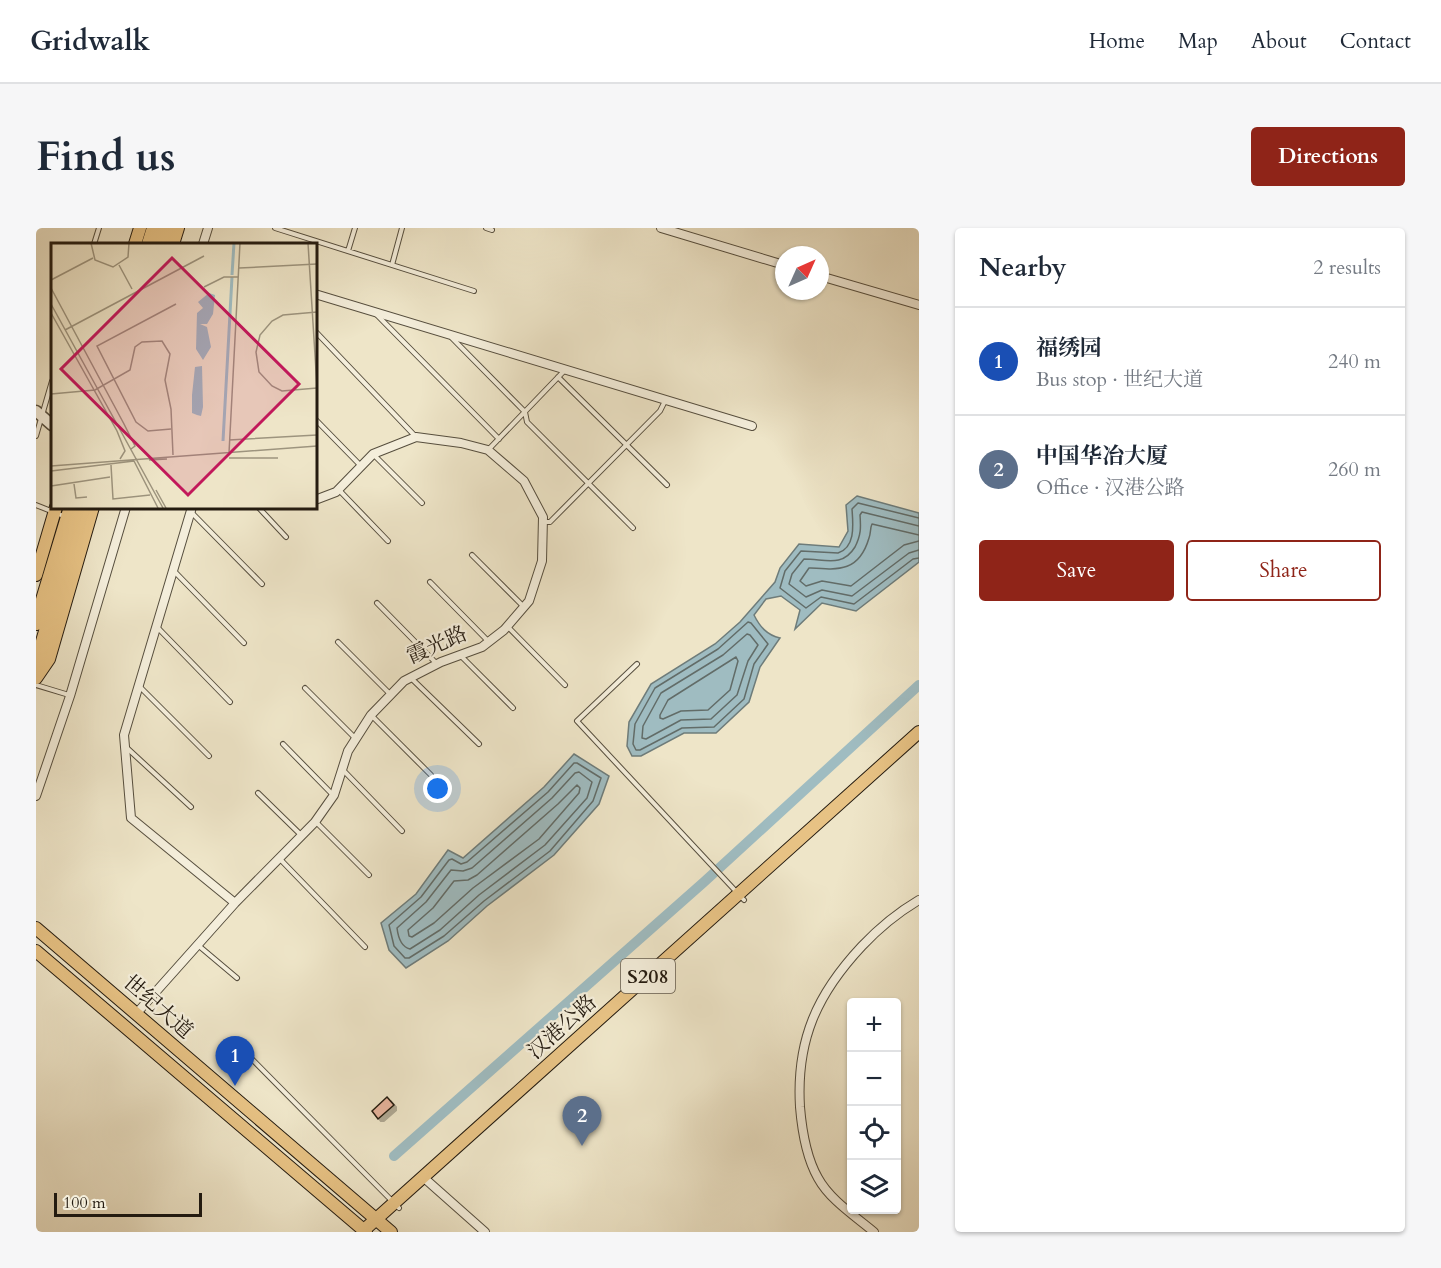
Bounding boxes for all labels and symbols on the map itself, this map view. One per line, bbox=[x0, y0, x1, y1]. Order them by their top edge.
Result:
inset map bbox=[51, 243, 316, 508]
north arrow bbox=[775, 246, 829, 300]
street label: 霞光路 bbox=[402, 619, 472, 671]
your location bbox=[423, 774, 452, 803]
road number: S208 bbox=[621, 959, 675, 993]
street label: 世纪大道 bbox=[117, 969, 199, 1045]
street label: 汉港公路 bbox=[521, 988, 603, 1066]
pin: 1 bbox=[216, 1036, 254, 1086]
pin: 2 bbox=[562, 1096, 602, 1146]
scale bar bbox=[54, 1190, 202, 1218]

